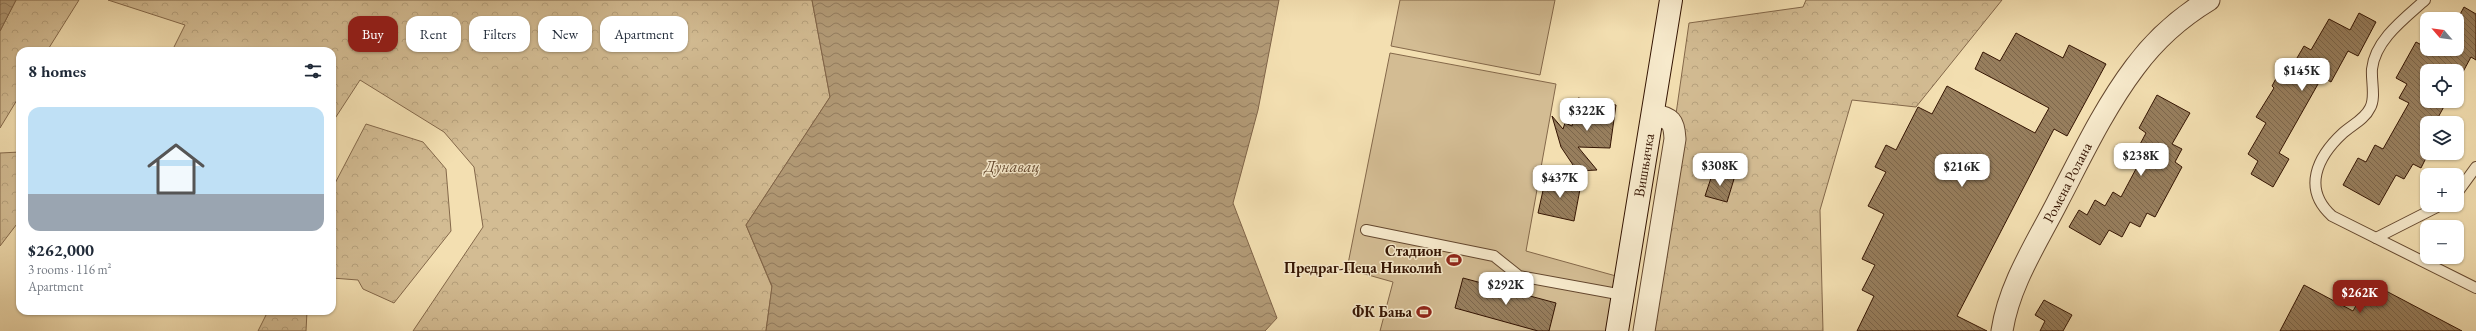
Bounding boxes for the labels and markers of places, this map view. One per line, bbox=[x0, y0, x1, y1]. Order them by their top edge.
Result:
pin: $145K bbox=[2274, 58, 2330, 92]
pin: $322K bbox=[1559, 98, 1615, 132]
pin: $238K bbox=[2113, 143, 2169, 177]
pin: $308K bbox=[1692, 153, 1748, 187]
pin: $216K bbox=[1934, 154, 1990, 188]
pin: $437K bbox=[1532, 165, 1588, 199]
place label: Стадион Предраг-Пеца Николић bbox=[1284, 241, 1443, 277]
sports icon: Стадион Предраг-Пеца Николић bbox=[1445, 251, 1463, 269]
pin: $292K bbox=[1478, 272, 1534, 306]
pin: $262K bbox=[2332, 280, 2388, 314]
place label: ФК Бања bbox=[1352, 302, 1412, 321]
sports icon: ФК Бања bbox=[1415, 303, 1433, 321]

